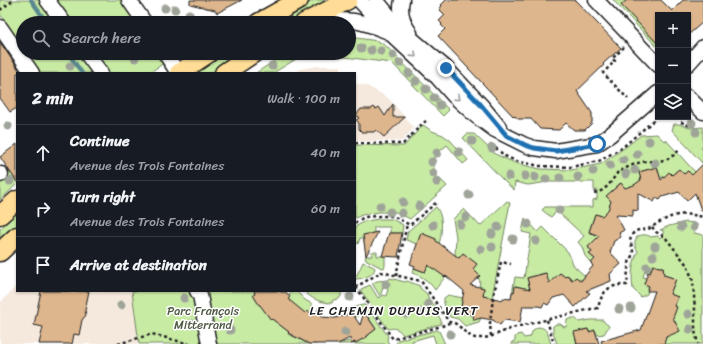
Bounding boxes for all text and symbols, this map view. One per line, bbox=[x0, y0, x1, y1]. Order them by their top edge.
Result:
map controls bbox=[655, 12, 691, 120]
button: + bbox=[655, 12, 691, 48]
search box bbox=[16, 16, 356, 60]
text: Search here bbox=[62, 25, 141, 51]
icon: search bbox=[30, 27, 52, 49]
button: − bbox=[655, 48, 691, 84]
one-way arrow bbox=[409, 51, 417, 58]
route end bbox=[437, 59, 455, 77]
text: 2 min bbox=[32, 83, 73, 113]
button: layers bbox=[655, 84, 691, 120]
text: Walk · 100 m bbox=[267, 87, 340, 110]
one-way arrow bbox=[452, 93, 460, 100]
text: Continue bbox=[70, 128, 130, 154]
route start bbox=[588, 135, 606, 153]
text: 40 m bbox=[310, 141, 340, 164]
icon: ahead bbox=[32, 142, 54, 164]
text: Avenue des Trois Fontaines bbox=[70, 154, 224, 177]
text: Turn right bbox=[70, 184, 135, 210]
text: 60 m bbox=[311, 197, 340, 220]
icon: right bbox=[32, 198, 54, 220]
text: Avenue des Trois Fontaines bbox=[70, 210, 224, 233]
text: Arrive at destination bbox=[70, 252, 207, 278]
icon: arrive bbox=[32, 254, 54, 276]
district label: LE CHEMIN DUPUIS VERT bbox=[310, 299, 479, 322]
park label: Parc François Mitterrand bbox=[167, 300, 239, 336]

